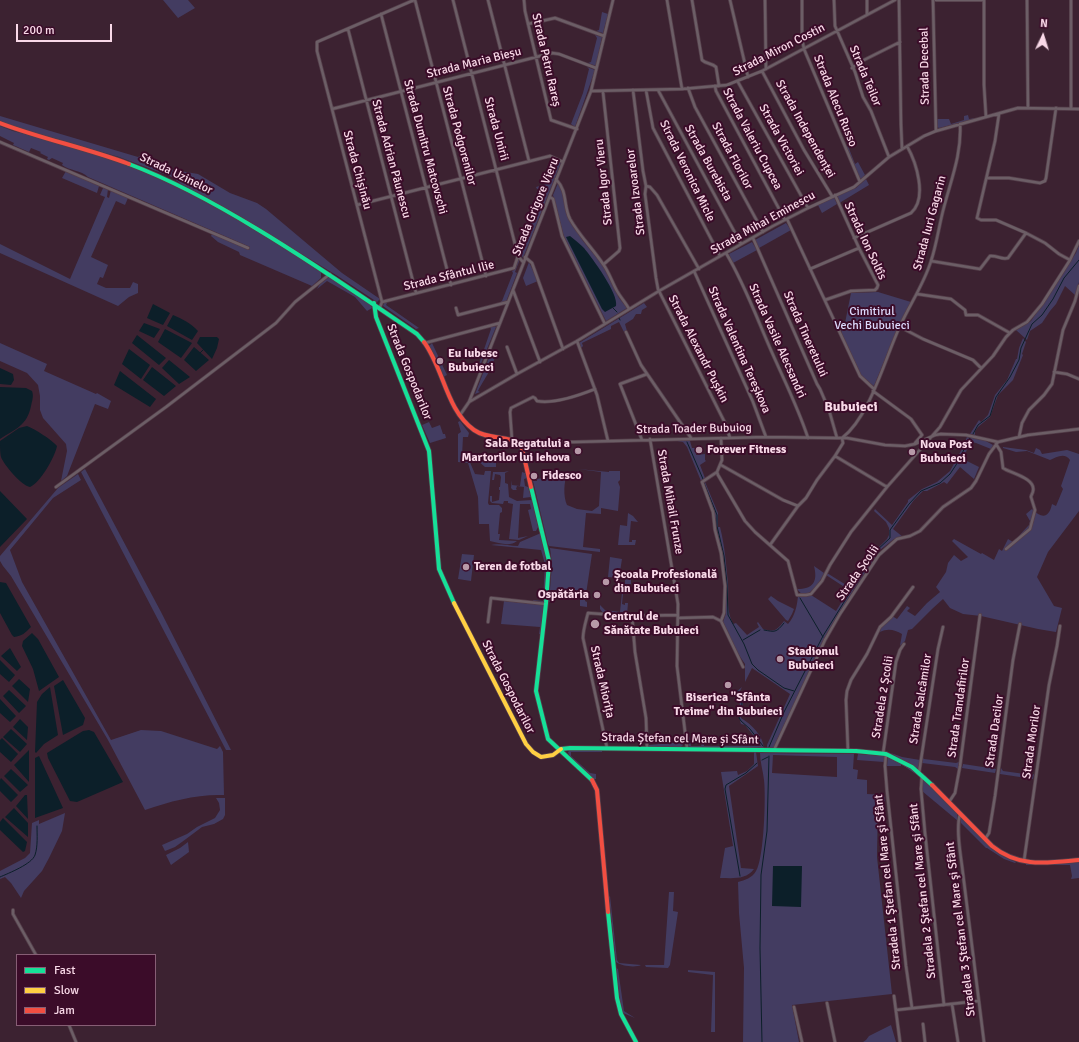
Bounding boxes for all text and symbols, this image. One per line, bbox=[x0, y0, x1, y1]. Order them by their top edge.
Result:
street label: Strada Petru Rareș bbox=[528, 12, 564, 108]
scale bar bbox=[18, 16, 114, 42]
north arrow bbox=[1023, 16, 1063, 56]
text: N bbox=[1040, 17, 1048, 30]
street label: Strada Miron Costin bbox=[730, 21, 828, 79]
text: 200 m bbox=[23, 23, 55, 38]
street label: Strada Decebal bbox=[917, 27, 933, 105]
street label: Strada Teilor bbox=[846, 43, 884, 109]
street label: Strada Maria Bieșu bbox=[425, 44, 523, 82]
street label: Strada Alecu Russo bbox=[810, 53, 860, 149]
street label: Strada Independenței bbox=[772, 77, 838, 181]
street label: Strada Dumitru Matcovschi bbox=[400, 78, 450, 216]
street label: Strada Podgorenilor bbox=[439, 85, 479, 187]
street label: Strada Valeriu Cupcea bbox=[719, 86, 785, 192]
street label: Strada Unirii bbox=[481, 96, 511, 162]
street label: Strada Adrian Păunescu bbox=[368, 98, 414, 220]
street label: Strada Victoriei bbox=[755, 102, 807, 178]
street label: Strada Veronica Micle bbox=[656, 118, 718, 224]
street label: Strada Florilor bbox=[708, 120, 756, 192]
street label: Strada Burebista bbox=[681, 122, 735, 204]
street label: Strada Chișinău bbox=[340, 129, 374, 211]
street label: Strada Igor Vieru bbox=[592, 138, 616, 226]
street label: Strada Izvoarelor bbox=[624, 148, 648, 236]
street label: Strada Uzinelor bbox=[137, 150, 215, 198]
street label: Strada Grigore Vieru bbox=[510, 156, 562, 258]
street label: Strada Iuri Gagarin bbox=[910, 174, 950, 272]
street label: Strada Mihai Eminescu bbox=[708, 188, 818, 258]
street label: Strada Ion Soltîs bbox=[841, 200, 889, 282]
street label: Strada Sfântul Ilie bbox=[402, 258, 496, 294]
street label: Strada Vasile Alecsandri bbox=[745, 282, 809, 400]
street label: Strada Valentina Tereșkova bbox=[704, 284, 774, 416]
street label: Strada Tineretului bbox=[780, 289, 830, 379]
street label: Strada Alexandr Pușkin bbox=[665, 293, 731, 405]
park label: Cimitirul Vechi Bubuieci bbox=[834, 305, 910, 333]
street label: Strada Gospodarilor bbox=[383, 322, 435, 422]
place label: Eu Iubesc Bubuieci bbox=[448, 347, 498, 375]
marker: Eu Iubesc Bubuieci bbox=[435, 356, 445, 366]
district label: Bubuieci bbox=[824, 399, 878, 415]
street label: Strada Toader Bubuiog bbox=[636, 421, 752, 437]
place label: Sala Regatului a Martorilor lui Iehova bbox=[461, 437, 570, 465]
place label: Nova Post Bubuieci bbox=[920, 438, 972, 466]
place label: Forever Fitness bbox=[707, 443, 786, 457]
marker: Forever Fitness bbox=[694, 445, 704, 455]
marker: Sala Regatului a Martorilor lui Iehova bbox=[573, 446, 583, 456]
marker: Nova Post Bubuieci bbox=[907, 447, 917, 457]
street label: Strada Mihail Frunze bbox=[654, 449, 686, 555]
place label: Fidesco bbox=[542, 469, 582, 483]
marker: Fidesco bbox=[529, 471, 539, 481]
street label: Strada Școlii bbox=[834, 542, 882, 604]
place label: Teren de fotbal bbox=[474, 560, 551, 574]
marker: Teren de fotbal bbox=[461, 562, 471, 572]
place label: Școala Profesională din Bubuieci bbox=[614, 568, 717, 596]
marker: Școala Profesională din Bubuieci bbox=[601, 577, 611, 587]
place label: Ospătăria bbox=[538, 588, 589, 602]
marker: Ospătăria bbox=[592, 590, 602, 600]
place label: Centrul de Sănătate Bubuieci bbox=[604, 610, 699, 638]
marker: Centrul de Sănătate Bubuieci bbox=[589, 618, 601, 630]
street label: Strada Gospodarilor bbox=[478, 638, 538, 736]
street label: Strada Miorița bbox=[587, 645, 617, 719]
place label: Stadionul Bubuieci bbox=[788, 645, 838, 673]
street label: Strada Salcâmilor bbox=[907, 653, 935, 745]
marker: Stadionul Bubuieci bbox=[775, 654, 785, 664]
street label: Stradela 2 Școlii bbox=[869, 655, 897, 739]
street label: Strada Trandafirilor bbox=[945, 658, 973, 758]
marker: Biserica "Sfânta Treime" din Bubuieci bbox=[723, 680, 733, 690]
place label: Biserica "Sfânta Treime" din Bubuieci bbox=[674, 691, 782, 719]
street label: Strada Dacilor bbox=[983, 694, 1007, 768]
street label: Strada Morilor bbox=[1020, 704, 1044, 780]
street label: Strada Ștefan cel Mare și Sfânt bbox=[601, 730, 759, 748]
street label: Stradela 1 Ştefan cel Mare şi Sfânt bbox=[872, 794, 904, 970]
street label: Stradela 2 Ştefan cel Mare şi Sfânt bbox=[907, 803, 939, 979]
street label: Stradela 3 Ştefan cel Mare şi Sfânt bbox=[943, 841, 979, 1017]
legend bbox=[16, 954, 156, 1026]
text: Fast bbox=[54, 963, 75, 978]
text: Slow bbox=[54, 983, 79, 998]
text: Jam bbox=[54, 1003, 75, 1018]

